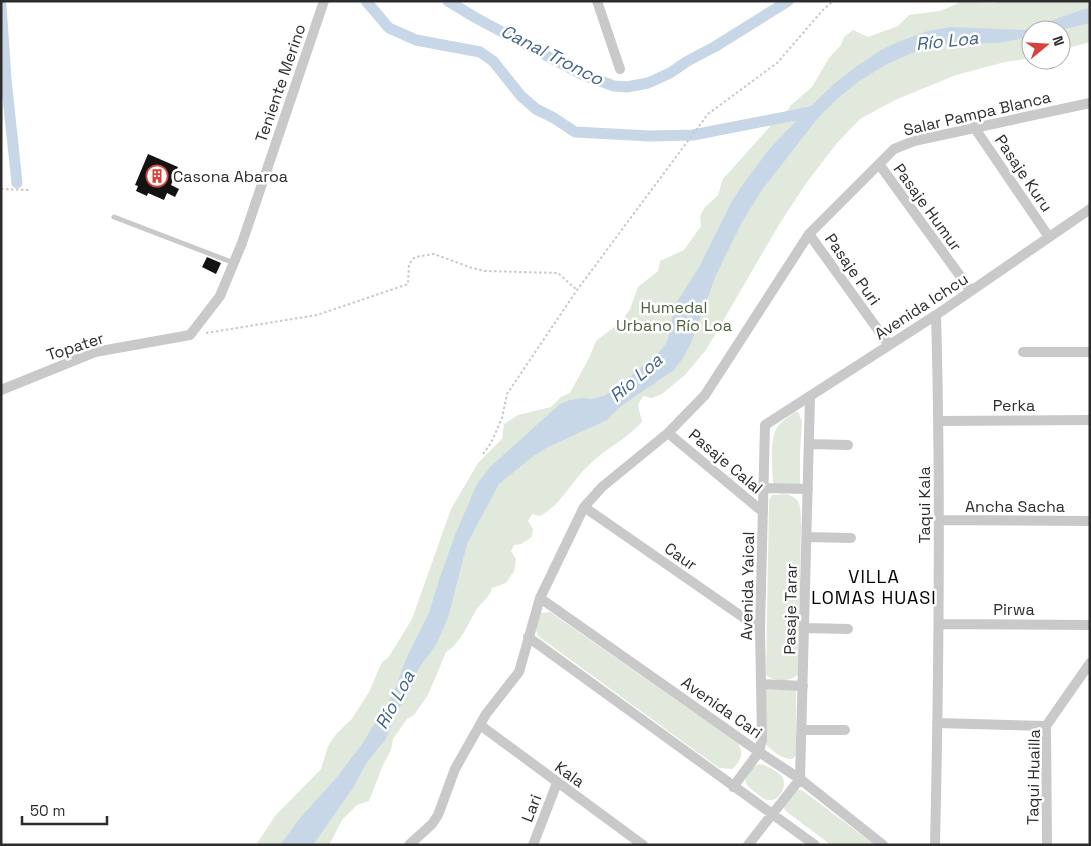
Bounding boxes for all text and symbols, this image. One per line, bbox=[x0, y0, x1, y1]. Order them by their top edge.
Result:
water label: Canal Tronco bbox=[497, 19, 608, 91]
north arrow bbox=[1021, 20, 1071, 70]
street label: Teniente Merino bbox=[250, 21, 311, 145]
water label: Río Loa bbox=[915, 26, 980, 55]
text: N bbox=[1048, 34, 1068, 48]
street label: Salar Pampa Blanca bbox=[901, 86, 1053, 141]
street label: Pasaje Kuru bbox=[990, 131, 1057, 216]
street label: Pasaje Humur bbox=[889, 159, 966, 255]
building icon: Casona Abaroa bbox=[145, 164, 169, 188]
place label: Casona Abaroa bbox=[173, 166, 288, 187]
street label: Pasaje Puri bbox=[820, 229, 885, 309]
street label: Avenida Ichcu bbox=[870, 268, 972, 345]
park label: Humedal Urbano Río Loa bbox=[616, 297, 732, 336]
street label: Topater bbox=[44, 327, 107, 366]
water label: Río Loa bbox=[604, 348, 667, 407]
street label: Perka bbox=[993, 395, 1035, 416]
street label: Pasaje Calal bbox=[684, 424, 767, 498]
street label: Taqui Kala bbox=[914, 466, 935, 544]
street label: Ancha Sacha bbox=[965, 496, 1065, 517]
street label: Avenida Yaical bbox=[736, 531, 759, 641]
street label: Caur bbox=[660, 538, 701, 575]
street label: Pasaje Tarar bbox=[779, 563, 802, 655]
district label: VILLA LOMAS HUASI bbox=[811, 565, 937, 609]
street label: Pirwa bbox=[993, 599, 1035, 620]
water label: Río Loa bbox=[370, 666, 420, 733]
street label: Avenida Cari bbox=[677, 672, 766, 743]
street label: Taqui Huailla bbox=[1022, 729, 1045, 825]
street label: Kala bbox=[551, 756, 589, 792]
street label: Lari bbox=[517, 791, 546, 825]
scale bar bbox=[22, 794, 108, 826]
text: 50 m bbox=[30, 801, 65, 820]

